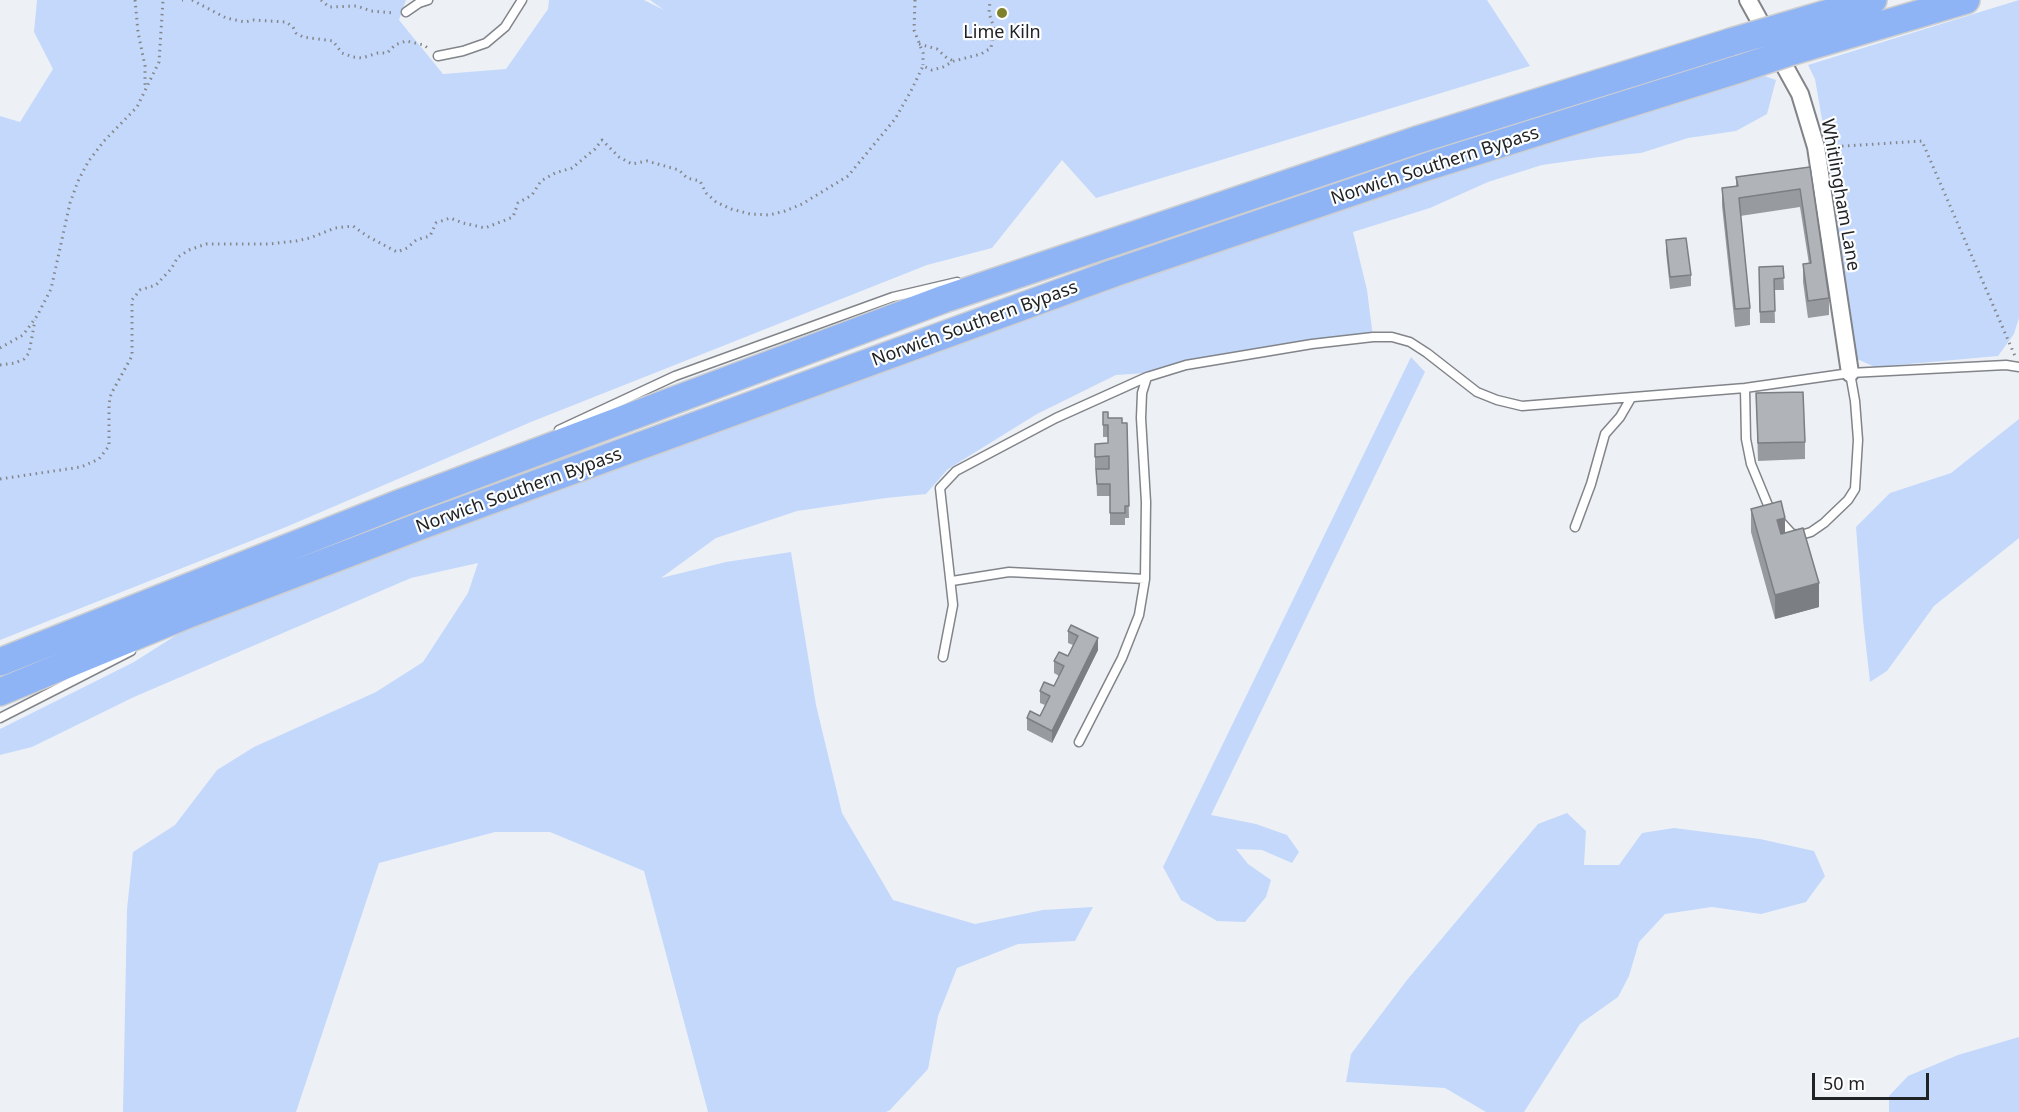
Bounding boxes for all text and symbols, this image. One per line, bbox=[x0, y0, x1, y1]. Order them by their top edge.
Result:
marker: Lime Kiln bbox=[995, 6, 1009, 20]
place label: Lime Kiln bbox=[963, 22, 1041, 44]
street label: Whitlingham Lane bbox=[1816, 117, 1864, 273]
street label: Norwich Southern Bypass bbox=[1328, 122, 1542, 210]
street label: Norwich Southern Bypass bbox=[869, 277, 1081, 371]
street label: Norwich Southern Bypass bbox=[413, 444, 625, 538]
scale bar bbox=[1815, 1061, 1932, 1099]
text: 50 m bbox=[1823, 1071, 1865, 1095]

